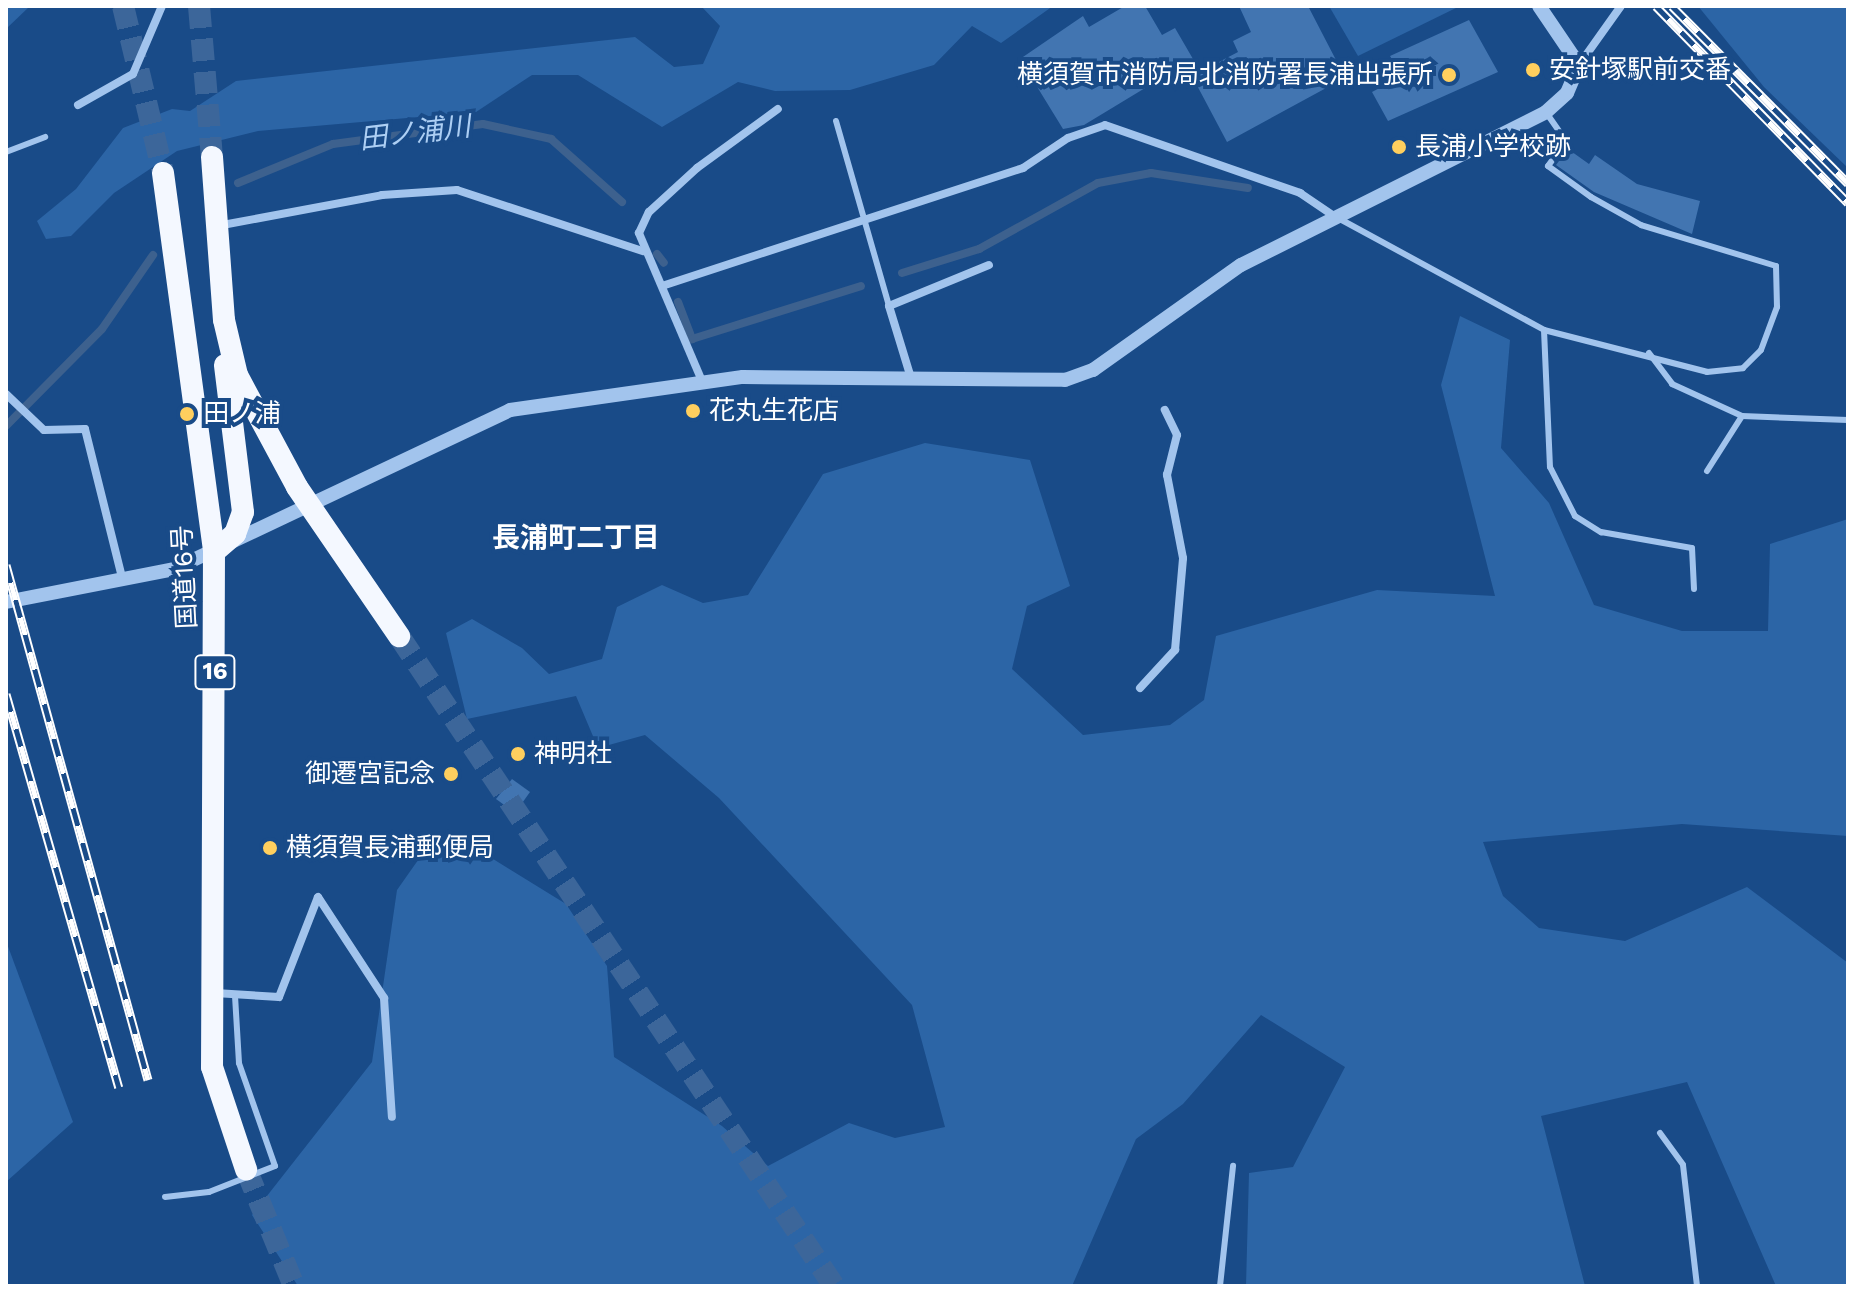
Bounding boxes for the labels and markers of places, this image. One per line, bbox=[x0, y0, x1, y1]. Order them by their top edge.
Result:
place label: 安針塚駅前交番 bbox=[1549, 54, 1731, 86]
place label: 横須賀市消防局北消防署長浦出張所 bbox=[1017, 59, 1433, 91]
marker: 安針塚駅前交番 bbox=[1524, 61, 1542, 79]
marker: 横須賀市消防局北消防署長浦出張所 bbox=[1440, 66, 1458, 84]
place label: 長浦小学校跡 bbox=[1415, 131, 1571, 163]
marker: 長浦小学校跡 bbox=[1390, 138, 1408, 156]
place label: 花丸生花店 bbox=[709, 395, 839, 427]
place label: 田ノ浦 bbox=[203, 398, 281, 430]
marker: 花丸生花店 bbox=[684, 402, 702, 420]
marker: 田ノ浦 bbox=[178, 405, 196, 423]
place label: 神明社 bbox=[534, 738, 612, 770]
marker: 神明社 bbox=[509, 745, 527, 763]
place label: 御遷宮記念 bbox=[305, 758, 435, 790]
marker: 御遷宮記念 bbox=[442, 765, 460, 783]
place label: 横須賀長浦郵便局 bbox=[286, 832, 494, 864]
marker: 横須賀長浦郵便局 bbox=[261, 839, 279, 857]

